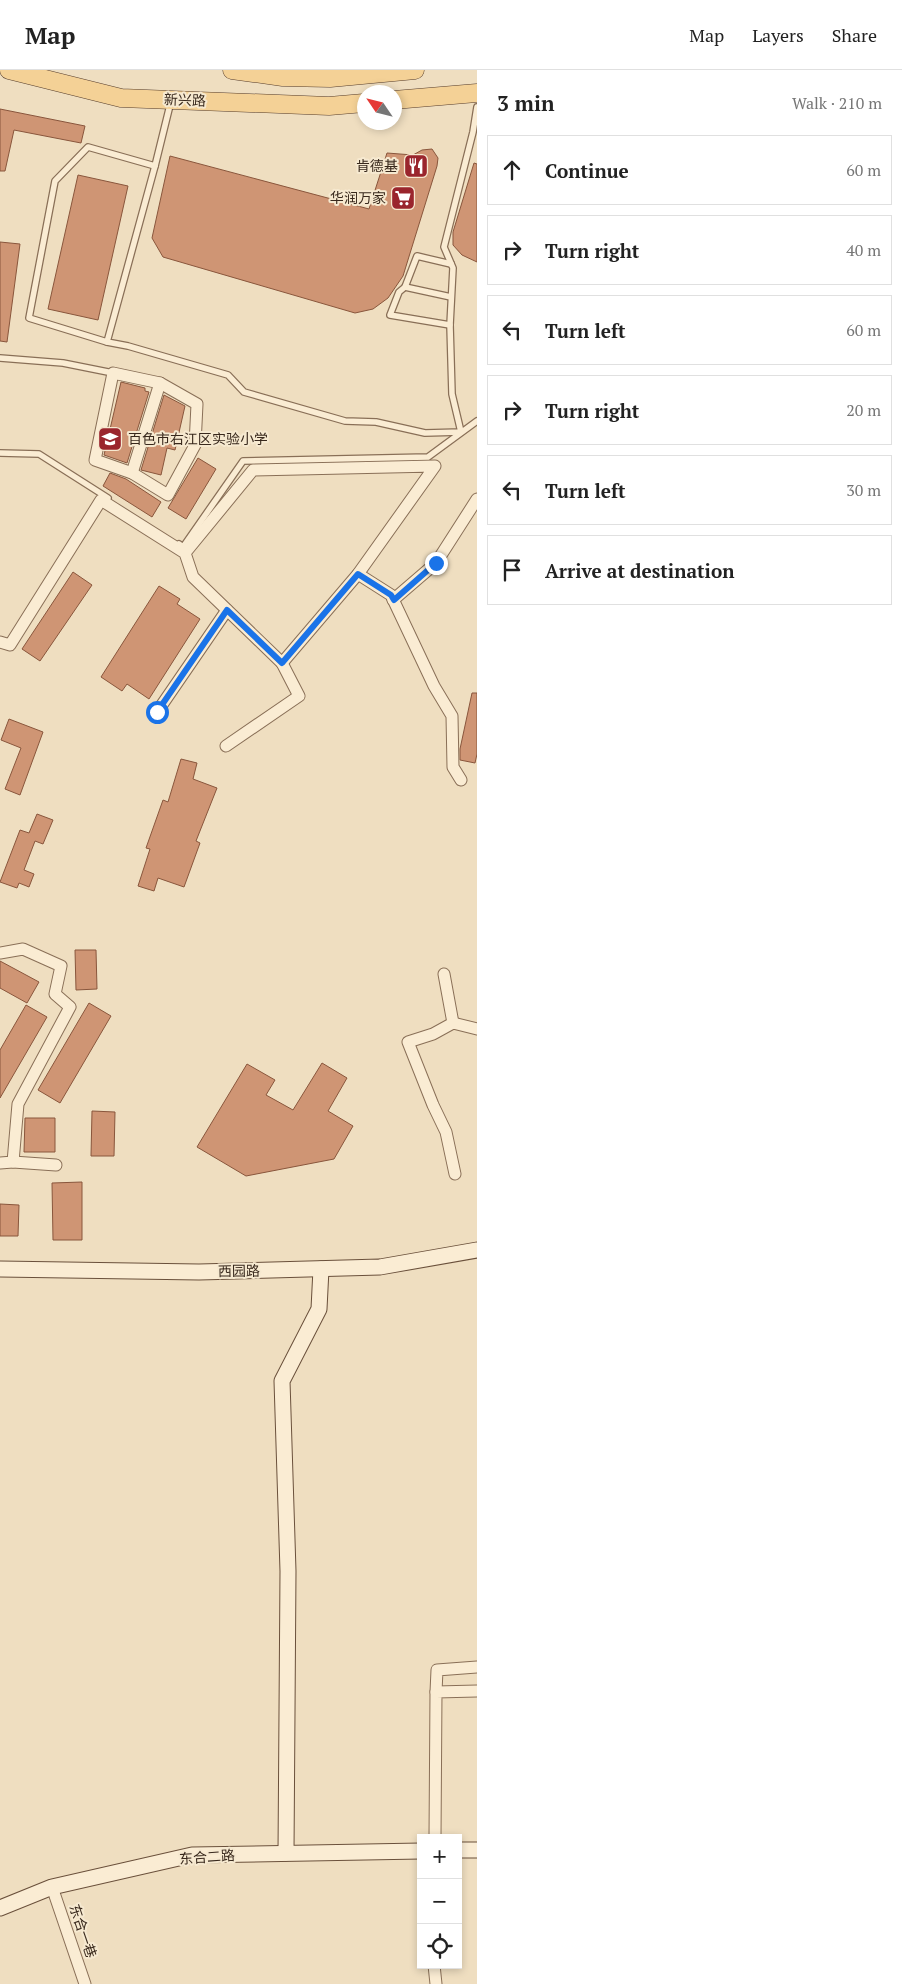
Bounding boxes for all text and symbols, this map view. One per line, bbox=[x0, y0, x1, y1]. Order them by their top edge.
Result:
text: Map bbox=[25, 19, 75, 51]
text: Map bbox=[689, 23, 724, 47]
text: Layers bbox=[752, 23, 804, 47]
text: Share bbox=[832, 23, 877, 47]
north arrow bbox=[357, 85, 402, 130]
street label: 新兴路 bbox=[164, 89, 206, 110]
text: 3 min bbox=[497, 89, 554, 117]
text: Walk · 210 m bbox=[792, 92, 882, 114]
restaurant icon: 肯德基 bbox=[403, 153, 429, 179]
place label: 肯德基 bbox=[356, 156, 398, 175]
icon: ahead bbox=[498, 156, 526, 184]
text: Continue bbox=[545, 158, 629, 183]
text: 60 m bbox=[846, 159, 881, 181]
supermarket icon: 华润万家 bbox=[390, 185, 416, 211]
place label: 华润万家 bbox=[330, 188, 386, 207]
icon: right bbox=[498, 236, 526, 264]
text: Turn right bbox=[545, 238, 639, 263]
text: 40 m bbox=[846, 239, 881, 261]
icon: left bbox=[498, 316, 526, 344]
text: Turn left bbox=[545, 318, 626, 343]
text: 60 m bbox=[846, 319, 881, 341]
icon: right bbox=[498, 396, 526, 424]
text: Turn right bbox=[545, 398, 639, 423]
text: 20 m bbox=[846, 399, 881, 421]
school or university icon: 百色市右江区实验小学 bbox=[97, 426, 123, 452]
place label: 百色市右江区实验小学 bbox=[128, 429, 268, 448]
icon: left bbox=[498, 476, 526, 504]
text: Turn left bbox=[545, 478, 626, 503]
text: 30 m bbox=[846, 479, 881, 501]
route end bbox=[425, 552, 448, 575]
icon: arrive bbox=[498, 556, 526, 584]
text: Arrive at destination bbox=[545, 558, 734, 583]
route start bbox=[146, 701, 169, 724]
street label: 西园路 bbox=[218, 1261, 260, 1280]
map controls bbox=[417, 1834, 462, 1969]
button: + bbox=[417, 1834, 462, 1879]
street label: 东合二路 bbox=[178, 1845, 236, 1868]
button: − bbox=[417, 1879, 462, 1924]
street label: 东合一巷 bbox=[65, 1901, 102, 1960]
button: locate bbox=[417, 1924, 462, 1969]

